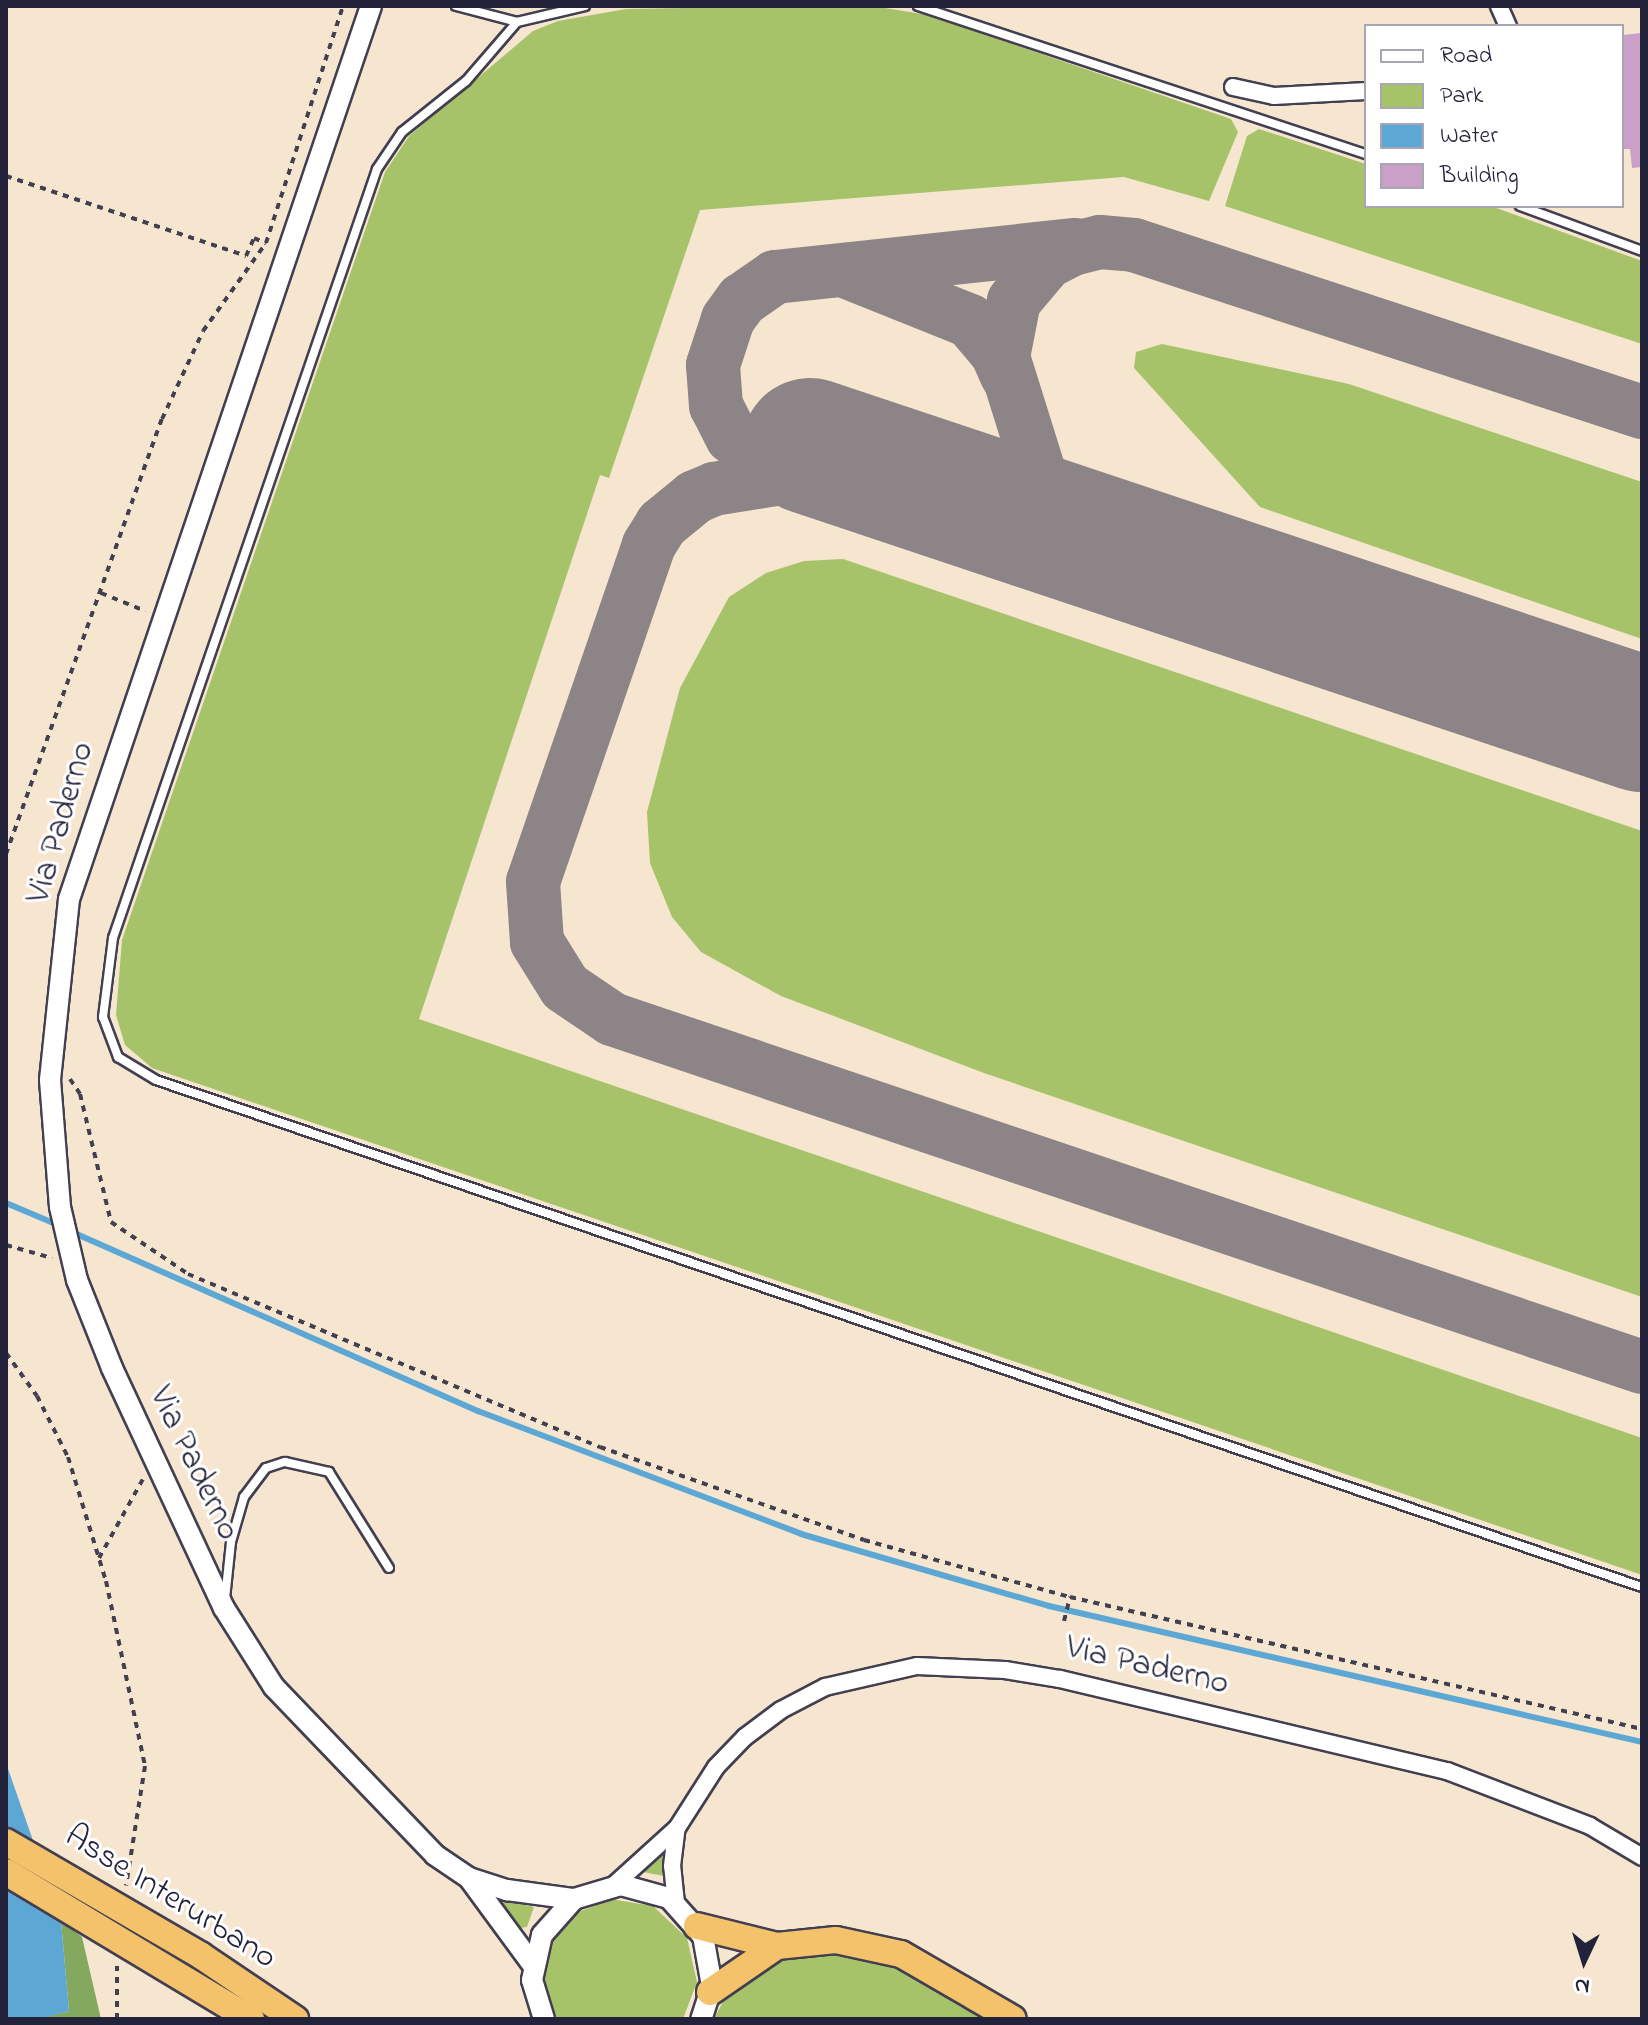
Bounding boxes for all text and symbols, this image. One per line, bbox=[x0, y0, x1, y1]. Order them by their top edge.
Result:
legend bbox=[1364, 24, 1624, 208]
text: Road bbox=[1440, 39, 1492, 74]
text: Park bbox=[1440, 79, 1483, 114]
text: Water bbox=[1440, 119, 1498, 154]
text: Building bbox=[1440, 159, 1519, 194]
street label: Via Paderno bbox=[20, 738, 104, 908]
street label: Via Paderno bbox=[138, 1380, 248, 1548]
street label: Via Paderno bbox=[1062, 1628, 1232, 1706]
street label: Asse Interurbano bbox=[57, 1817, 283, 1979]
north arrow bbox=[1544, 1921, 1624, 2001]
text: N bbox=[1574, 1968, 1591, 2001]

